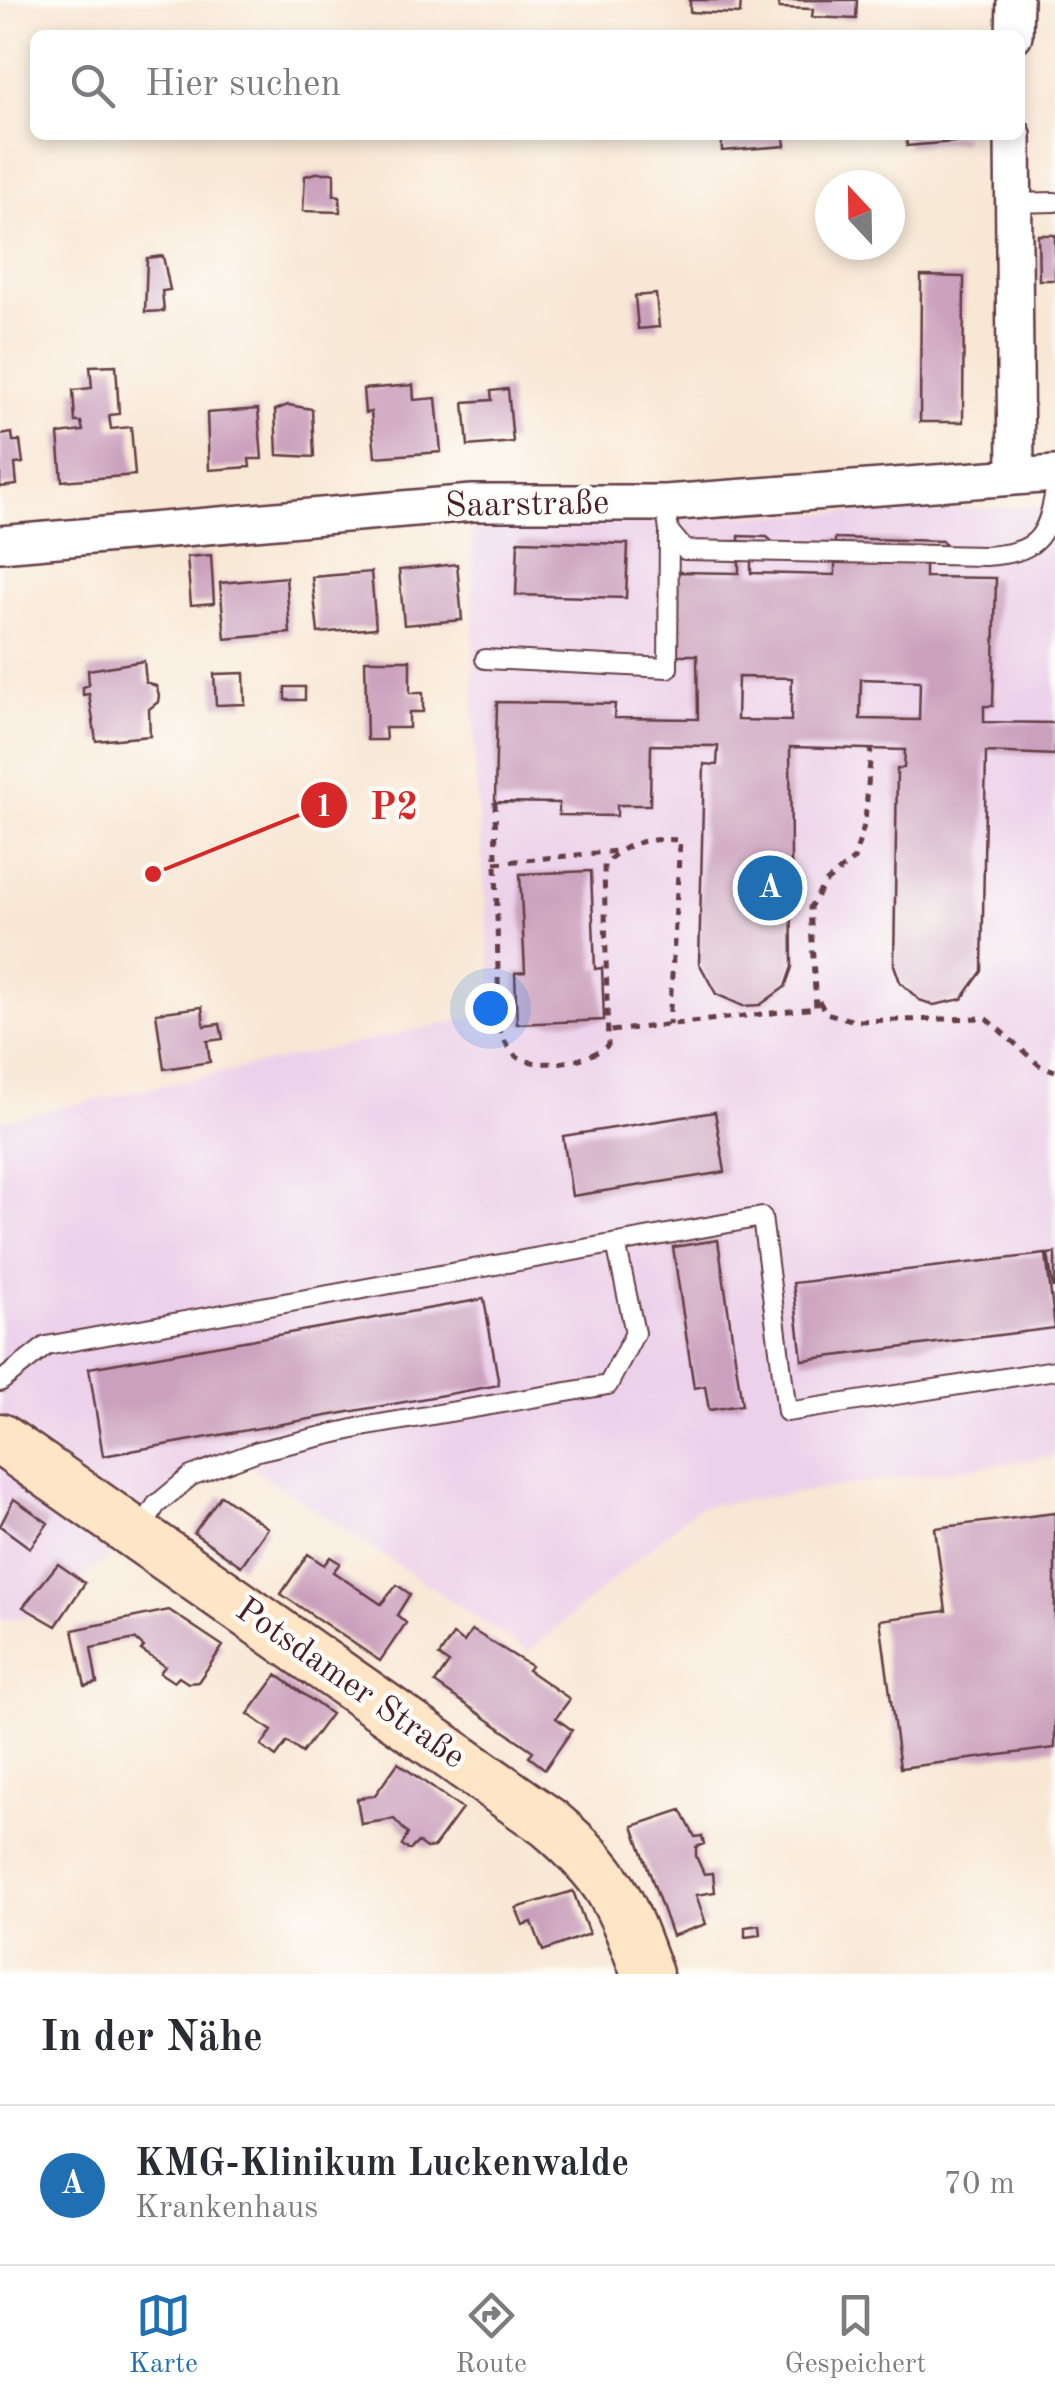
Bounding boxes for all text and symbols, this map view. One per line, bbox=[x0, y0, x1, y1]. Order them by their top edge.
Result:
search box bbox=[30, 30, 1025, 140]
icon: search bbox=[65, 58, 120, 113]
text: Hier suchen bbox=[145, 66, 341, 104]
north arrow bbox=[815, 170, 905, 260]
street label: Saarstraße bbox=[445, 486, 609, 524]
callout: P2 bbox=[299, 771, 438, 839]
text: P2 bbox=[370, 790, 418, 828]
text: 1 bbox=[315, 793, 333, 823]
pin: A bbox=[738, 850, 802, 926]
your location bbox=[465, 983, 516, 1034]
street label: Potsdamer Straße bbox=[229, 1592, 471, 1776]
text: In der Nähe bbox=[40, 2018, 263, 2060]
text: KMG-Klinikum Luckenwalde bbox=[135, 2146, 629, 2184]
text: A bbox=[60, 2169, 85, 2201]
text: 70 m bbox=[944, 2169, 1015, 2201]
text: Krankenhaus bbox=[135, 2193, 318, 2225]
tab: Karte bbox=[129, 2288, 198, 2383]
tab: Route bbox=[455, 2288, 527, 2383]
tab: Gespeichert bbox=[785, 2288, 926, 2383]

